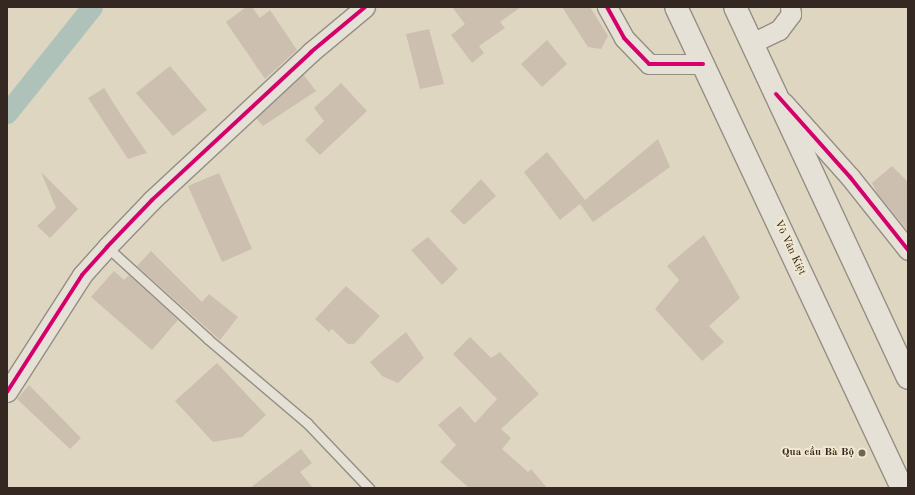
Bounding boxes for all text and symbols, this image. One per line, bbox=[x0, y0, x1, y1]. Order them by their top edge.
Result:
street label: Võ Văn Kiệt bbox=[770, 218, 808, 278]
place label: Qua cầu Bà Bộ bbox=[782, 446, 854, 460]
marker: Qua cầu Bà Bộ bbox=[857, 448, 867, 458]

